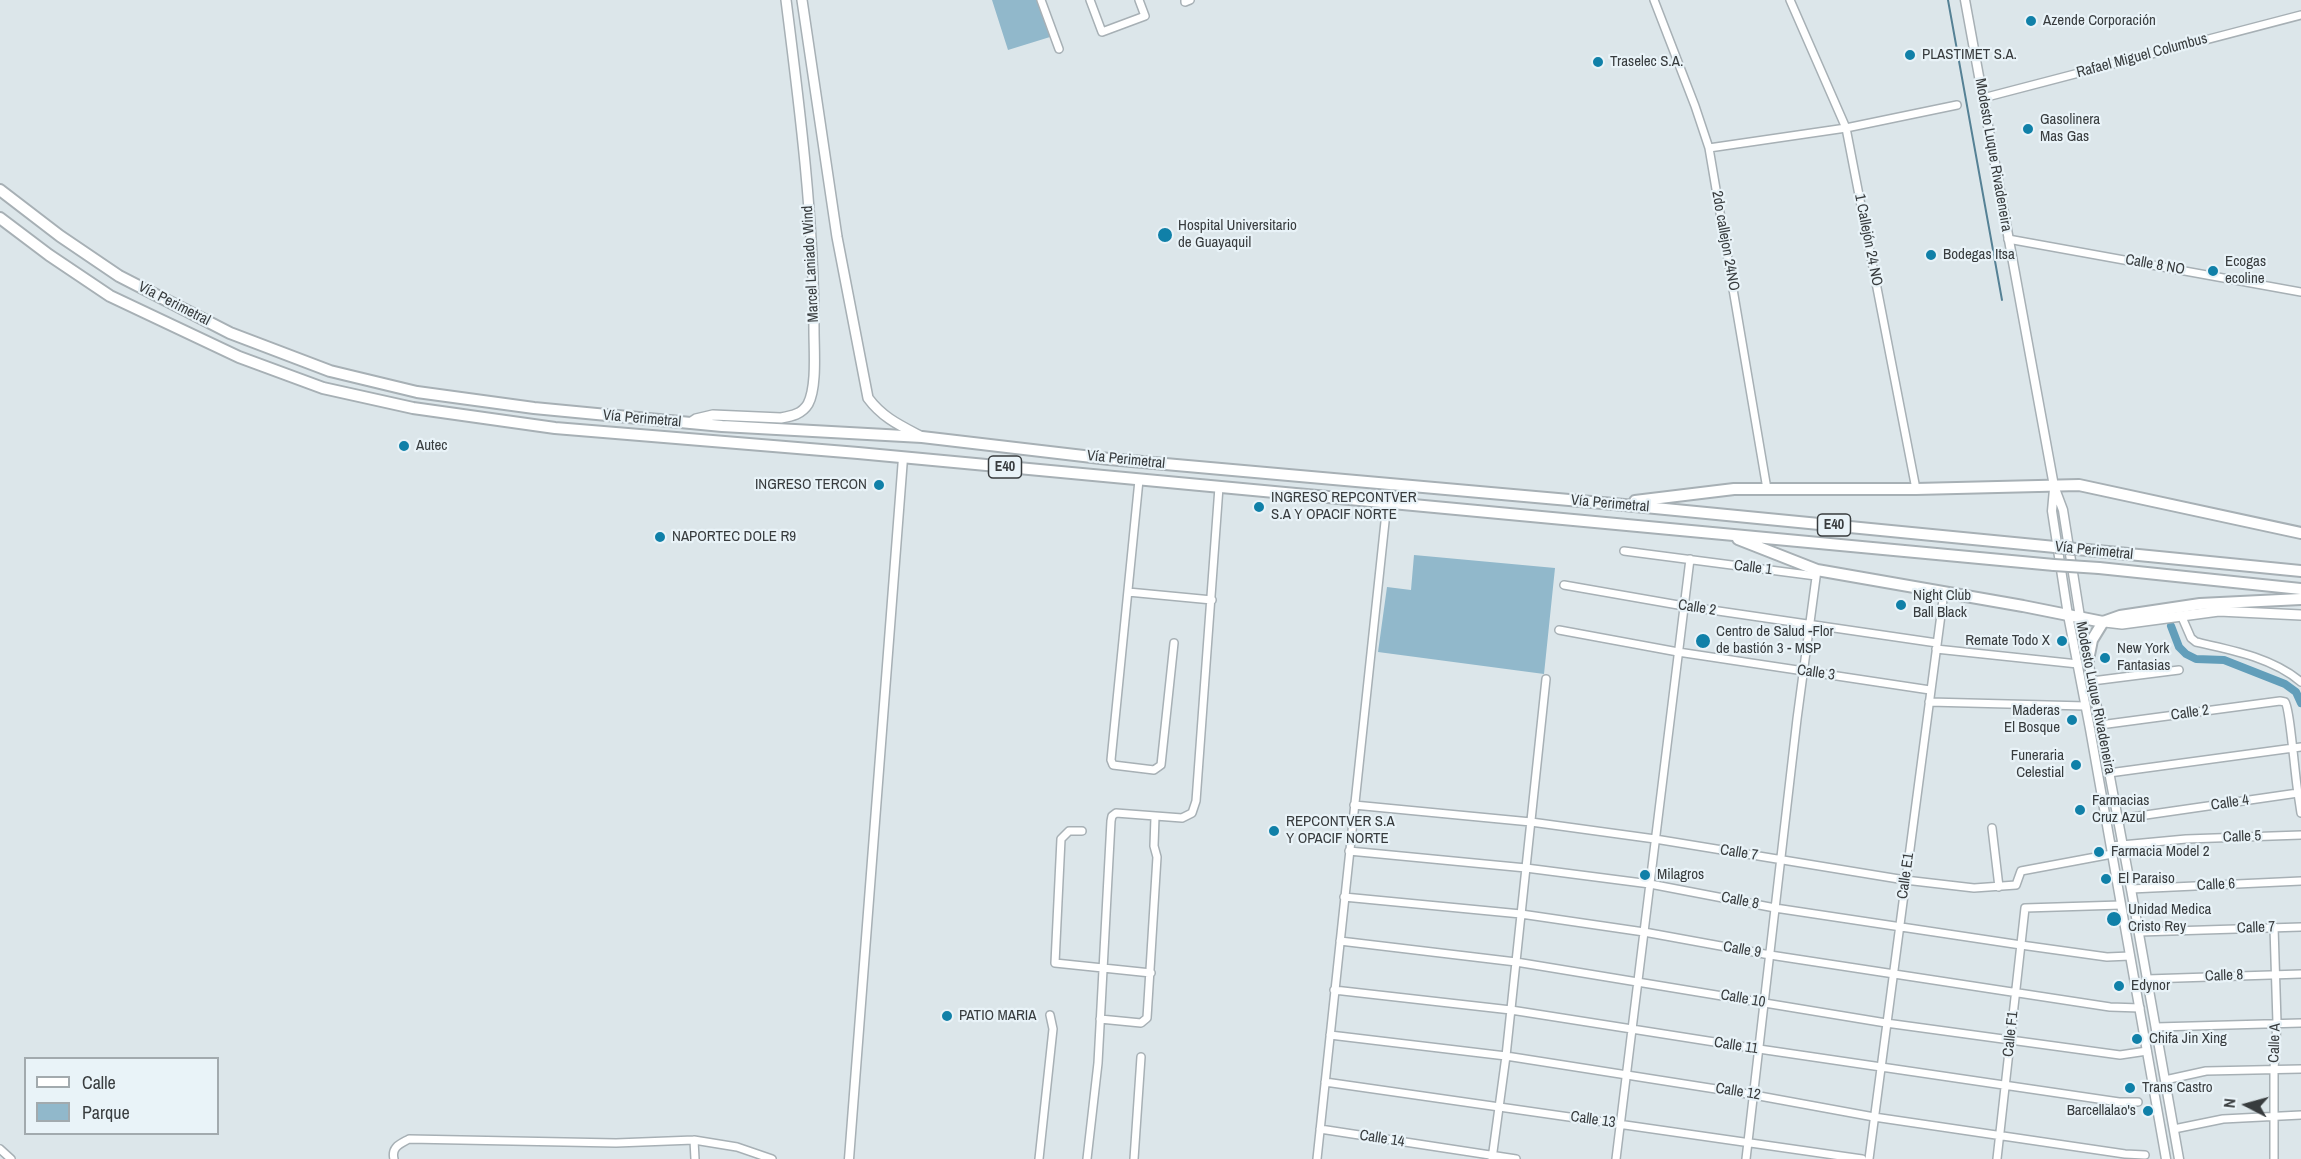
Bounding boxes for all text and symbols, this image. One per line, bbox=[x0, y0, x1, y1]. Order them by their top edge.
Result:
place label: Azende Corporación bbox=[2043, 12, 2156, 30]
marker: Azende Corporación bbox=[2024, 14, 2038, 28]
street label: Rafael Miguel Columbus bbox=[2075, 30, 2209, 82]
place label: PLASTIMET S.A. bbox=[1922, 46, 2017, 64]
marker: PLASTIMET S.A. bbox=[1903, 48, 1917, 62]
place label: Traselec S.A. bbox=[1610, 53, 1683, 71]
marker: Traselec S.A. bbox=[1591, 55, 1605, 69]
street label: Modesto Luque Rivadeneira bbox=[1971, 77, 2015, 233]
place label: Gasolinera Mas Gas bbox=[2040, 111, 2100, 146]
marker: Gasolinera Mas Gas bbox=[2021, 122, 2035, 136]
street label: 2do callejon 24NO bbox=[1707, 190, 1743, 292]
street label: 1 Callejón 24 NO bbox=[1850, 192, 1886, 288]
street label: Marcel Laniado Wind bbox=[799, 205, 823, 323]
place label: Hospital Universitario de Guayaquil bbox=[1178, 217, 1297, 252]
marker: Hospital Universitario de Guayaquil bbox=[1156, 226, 1174, 244]
place label: Bodegas Itsa bbox=[1943, 246, 2015, 264]
marker: Bodegas Itsa bbox=[1924, 248, 1938, 262]
street label: Calle 8 NO bbox=[2124, 251, 2186, 279]
place label: Ecogas ecoline bbox=[2225, 253, 2266, 288]
marker: Ecogas ecoline bbox=[2206, 264, 2220, 278]
street label: Vía Perimetral bbox=[135, 278, 213, 330]
street label: Vía Perimetral bbox=[602, 407, 682, 431]
place label: Autec bbox=[416, 437, 447, 455]
marker: Autec bbox=[397, 439, 411, 453]
street label: Vía Perimetral bbox=[1086, 447, 1166, 473]
road number: E40 bbox=[988, 456, 1022, 478]
place label: INGRESO TERCON bbox=[755, 476, 867, 494]
marker: INGRESO TERCON bbox=[872, 478, 886, 492]
place label: INGRESO REPCONTVER S.A Y OPACIF NORTE bbox=[1271, 489, 1417, 524]
street label: Vía Perimetral bbox=[1570, 492, 1650, 516]
marker: INGRESO REPCONTVER S.A Y OPACIF NORTE bbox=[1252, 500, 1266, 514]
road number: E40 bbox=[1818, 514, 1850, 536]
place label: NAPORTEC DOLE R9 bbox=[672, 528, 796, 546]
marker: NAPORTEC DOLE R9 bbox=[653, 530, 667, 544]
street label: Vía Perimetral bbox=[2054, 538, 2134, 564]
street label: Calle 1 bbox=[1733, 557, 1773, 579]
place label: Night Club Ball Black bbox=[1913, 587, 1971, 622]
street label: Calle 2 bbox=[1677, 596, 1717, 620]
marker: Night Club Ball Black bbox=[1894, 598, 1908, 612]
street label: Modesto Luque Rivadeneira bbox=[2071, 620, 2119, 776]
place label: Centro de Salud -Flor de bastión 3 - MSP bbox=[1716, 623, 1834, 658]
marker: Centro de Salud -Flor de bastión 3 - MSP bbox=[1694, 632, 1712, 650]
place label: Remate Todo X bbox=[1965, 632, 2050, 650]
marker: Remate Todo X bbox=[2055, 634, 2069, 648]
place label: New York Fantasias bbox=[2117, 640, 2170, 675]
marker: New York Fantasias bbox=[2098, 651, 2112, 665]
street label: Calle 3 bbox=[1796, 661, 1836, 685]
street label: Calle 2 bbox=[2170, 701, 2210, 725]
place label: Maderas El Bosque bbox=[2004, 702, 2060, 737]
marker: Maderas El Bosque bbox=[2065, 713, 2079, 727]
place label: Funeraria Celestial bbox=[2011, 747, 2064, 782]
marker: Funeraria Celestial bbox=[2069, 758, 2083, 772]
street label: Calle 4 bbox=[2210, 791, 2250, 815]
place label: Farmacias Cruz Azul bbox=[2092, 792, 2149, 827]
marker: Farmacias Cruz Azul bbox=[2073, 803, 2087, 817]
place label: REPCONTVER S.A Y OPACIF NORTE bbox=[1286, 813, 1395, 848]
marker: REPCONTVER S.A Y OPACIF NORTE bbox=[1267, 824, 1281, 838]
street label: Calle 5 bbox=[2223, 827, 2261, 847]
street label: Calle 7 bbox=[1719, 841, 1759, 865]
place label: Farmacia Model 2 bbox=[2111, 843, 2210, 861]
marker: Farmacia Model 2 bbox=[2092, 845, 2106, 859]
street label: Calle E1 bbox=[1894, 852, 1918, 900]
place label: Milagros bbox=[1657, 866, 1704, 884]
marker: Milagros bbox=[1638, 868, 1652, 882]
place label: El Paraiso bbox=[2118, 870, 2175, 888]
marker: El Paraiso bbox=[2099, 872, 2113, 886]
street label: Calle 6 bbox=[2196, 875, 2236, 895]
street label: Calle 8 bbox=[1719, 889, 1761, 913]
place label: Unidad Medica Cristo Rey bbox=[2128, 901, 2211, 936]
marker: Unidad Medica Cristo Rey bbox=[2105, 910, 2123, 928]
street label: Calle 7 bbox=[2237, 918, 2275, 938]
street label: Calle 9 bbox=[1722, 938, 1762, 962]
street label: Calle 8 bbox=[2205, 966, 2243, 986]
place label: Edynor bbox=[2131, 977, 2170, 995]
marker: Edynor bbox=[2112, 979, 2126, 993]
street label: Calle 10 bbox=[1719, 986, 1767, 1012]
place label: PATIO MARIA bbox=[959, 1007, 1036, 1025]
marker: PATIO MARIA bbox=[940, 1009, 954, 1023]
street label: Calle F1 bbox=[2000, 1010, 2022, 1058]
street label: Calle A bbox=[2265, 1023, 2285, 1063]
place label: Chifa Jin Xing bbox=[2149, 1030, 2227, 1048]
marker: Chifa Jin Xing bbox=[2130, 1032, 2144, 1046]
street label: Calle 11 bbox=[1713, 1034, 1759, 1058]
legend bbox=[24, 1057, 219, 1135]
text: Calle bbox=[82, 1070, 116, 1095]
north arrow bbox=[2217, 1075, 2277, 1135]
place label: Trans Castro bbox=[2142, 1079, 2213, 1097]
street label: Calle 12 bbox=[1714, 1080, 1762, 1104]
marker: Trans Castro bbox=[2123, 1081, 2137, 1095]
text: N bbox=[2218, 1097, 2241, 1109]
text: Parque bbox=[82, 1100, 130, 1125]
place label: Barcellalao's bbox=[2067, 1102, 2136, 1120]
marker: Barcellalao's bbox=[2141, 1104, 2155, 1118]
street label: Calle 13 bbox=[1569, 1108, 1617, 1132]
street label: Calle 14 bbox=[1358, 1127, 1406, 1151]

